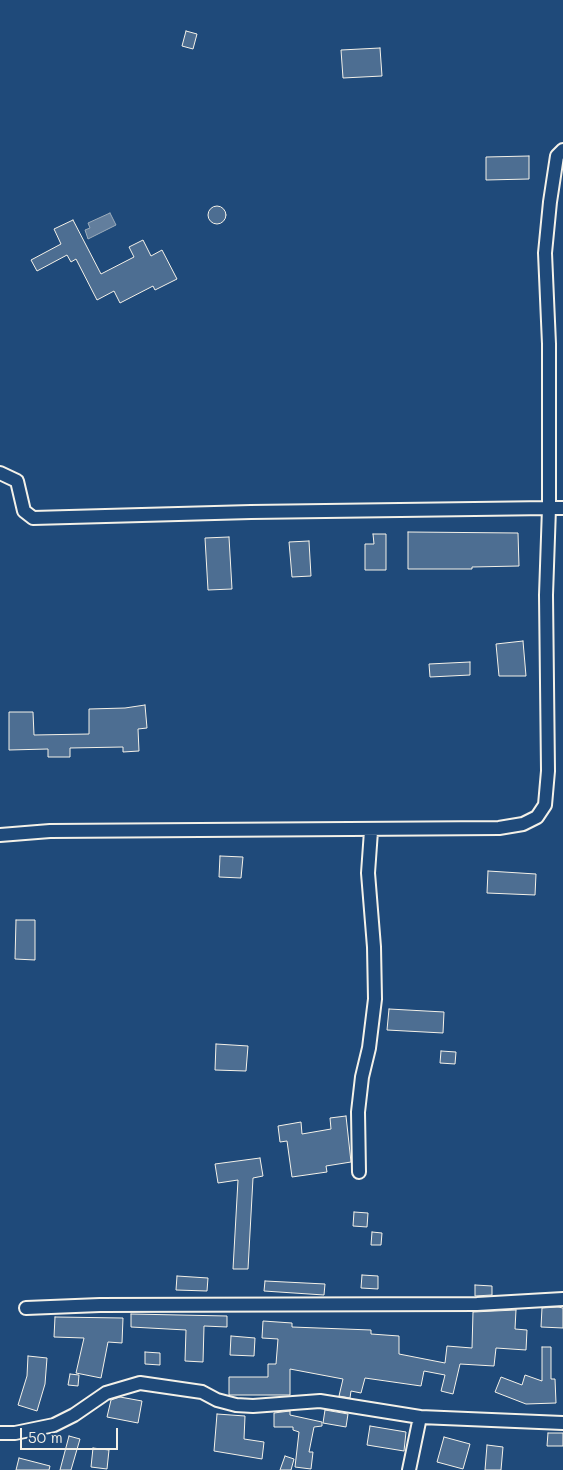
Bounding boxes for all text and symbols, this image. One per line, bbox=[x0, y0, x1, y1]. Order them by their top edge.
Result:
scale bar bbox=[22, 1418, 120, 1450]
text: 50 m bbox=[28, 1427, 63, 1447]

